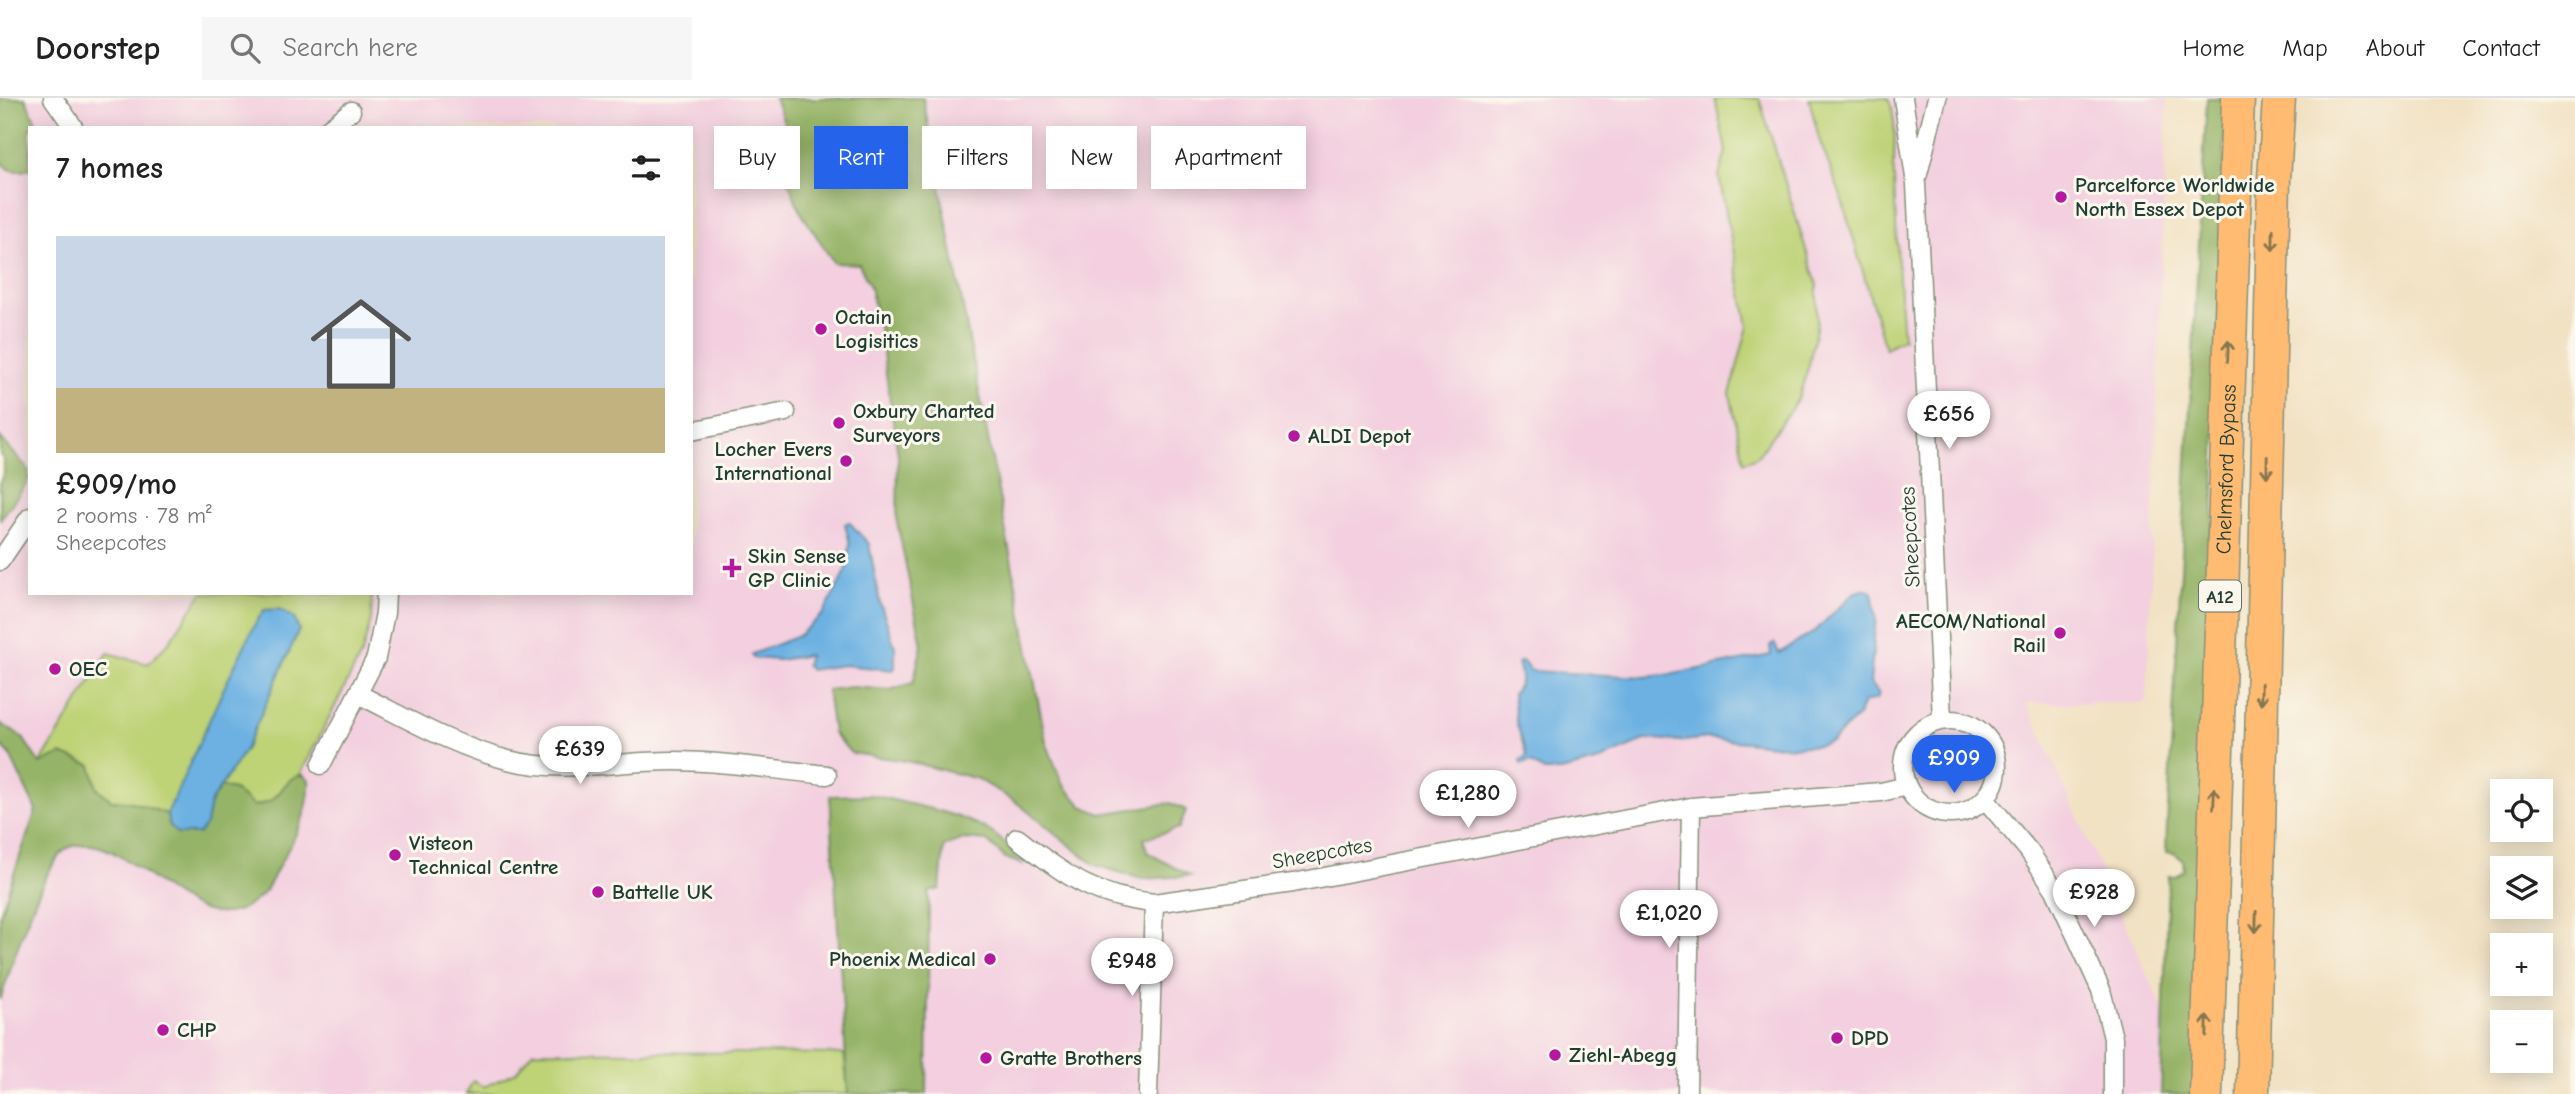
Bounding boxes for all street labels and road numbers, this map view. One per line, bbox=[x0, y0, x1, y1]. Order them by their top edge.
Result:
street label: Chelmsford Bypass bbox=[2211, 384, 2241, 555]
street label: Sheepcotes bbox=[1895, 486, 1925, 588]
road number: A12 bbox=[2199, 580, 2241, 611]
street label: Sheepcotes bbox=[1270, 832, 1374, 874]

